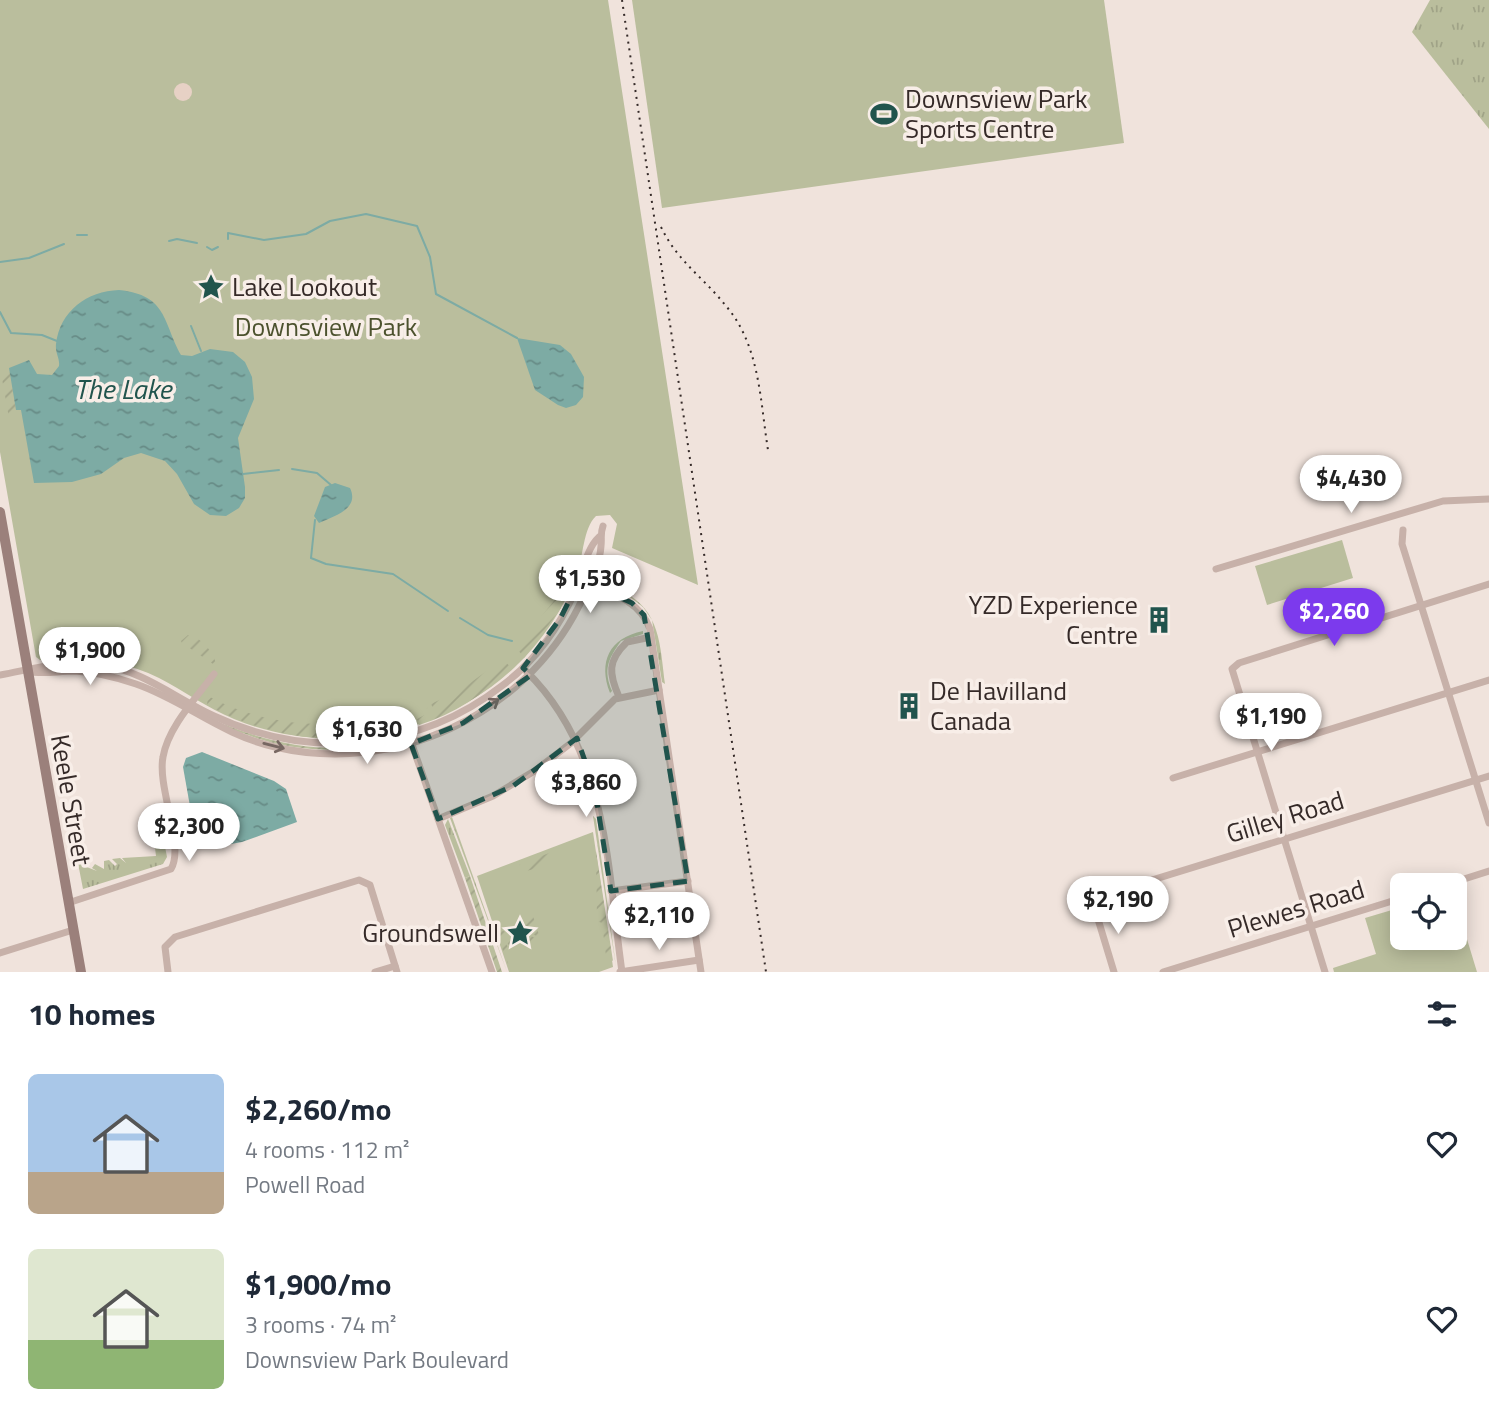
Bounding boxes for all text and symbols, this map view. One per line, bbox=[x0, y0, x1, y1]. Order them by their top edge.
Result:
place label: Downsview Park Sports Centre bbox=[905, 79, 1088, 148]
sports icon: Downsview Park Sports Centre bbox=[869, 99, 899, 129]
place label: Lake Lookout bbox=[232, 267, 377, 306]
place icon: Lake Lookout bbox=[196, 272, 226, 302]
park label: Downsview Park bbox=[235, 307, 417, 346]
water label: The Lake bbox=[74, 367, 174, 410]
pin: $4,430 bbox=[1294, 456, 1408, 515]
text: $4,430 bbox=[1316, 460, 1386, 495]
pin: $1,530 bbox=[533, 556, 647, 615]
text: $1,530 bbox=[555, 560, 625, 595]
place label: YZD Experience Centre bbox=[969, 585, 1138, 654]
pin: $2,260 bbox=[1277, 588, 1391, 648]
text: $2,260 bbox=[1299, 593, 1369, 628]
building icon: YZD Experience Centre bbox=[1144, 605, 1174, 635]
pin: $1,900 bbox=[33, 628, 147, 687]
text: $1,900 bbox=[55, 632, 125, 667]
place label: De Havilland Canada bbox=[930, 671, 1067, 740]
building icon: De Havilland Canada bbox=[894, 691, 924, 721]
pin: $1,190 bbox=[1214, 694, 1328, 753]
one-way arrow bbox=[480, 698, 499, 712]
text: $1,190 bbox=[1236, 698, 1306, 733]
pin: $1,630 bbox=[310, 706, 424, 766]
text: $1,630 bbox=[332, 711, 402, 746]
street label: Keele Street bbox=[41, 731, 102, 869]
one-way arrow bbox=[262, 740, 285, 754]
pin: $3,860 bbox=[529, 760, 643, 819]
text: $3,860 bbox=[551, 764, 621, 799]
street label: Gilley Road bbox=[1221, 780, 1349, 853]
pin: $2,300 bbox=[132, 804, 246, 863]
text: $2,300 bbox=[154, 808, 224, 843]
street label: Plewes Road bbox=[1223, 869, 1369, 948]
map controls bbox=[1390, 873, 1467, 950]
button: locate bbox=[1390, 873, 1467, 950]
pin: $2,190 bbox=[1061, 876, 1175, 936]
text: $2,190 bbox=[1083, 881, 1153, 916]
pin: $2,110 bbox=[602, 892, 716, 952]
text: $2,110 bbox=[624, 897, 694, 932]
place label: Groundswell bbox=[362, 913, 499, 952]
place icon: Groundswell bbox=[505, 918, 535, 948]
text: 10 homes bbox=[28, 991, 155, 1037]
icon: filters bbox=[1423, 995, 1461, 1033]
text: $2,260/mo bbox=[245, 1086, 391, 1132]
icon: home bbox=[84, 1102, 168, 1186]
icon: heart bbox=[1423, 1125, 1461, 1163]
text: 4 rooms · 112 m² bbox=[245, 1132, 409, 1167]
text: Powell Road bbox=[245, 1167, 365, 1202]
text: $1,900/mo bbox=[245, 1261, 391, 1307]
icon: home bbox=[84, 1277, 168, 1361]
icon: heart bbox=[1423, 1300, 1461, 1338]
text: 3 rooms · 74 m² bbox=[245, 1307, 396, 1342]
text: Downsview Park Boulevard bbox=[245, 1342, 509, 1377]

